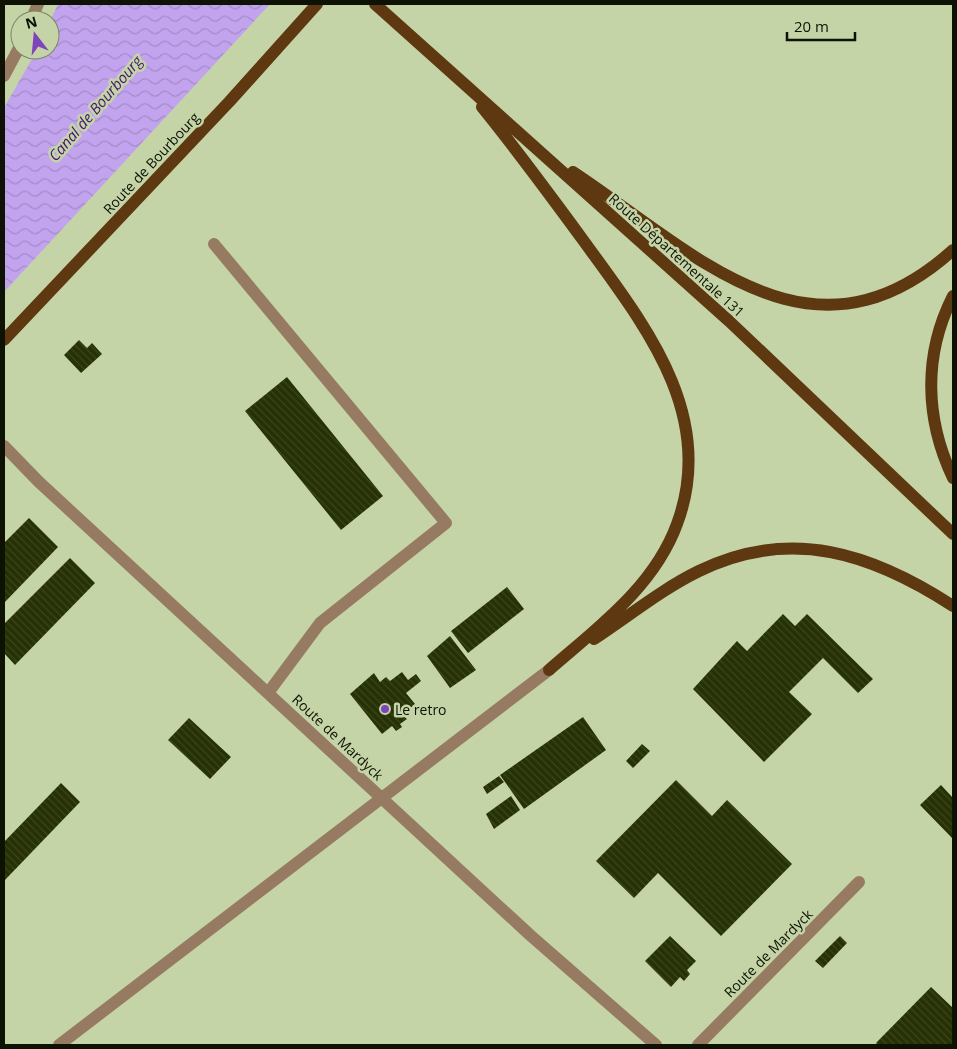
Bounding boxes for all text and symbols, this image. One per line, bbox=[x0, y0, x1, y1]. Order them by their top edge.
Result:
north arrow bbox=[10, 10, 60, 60]
scale bar bbox=[787, 10, 854, 42]
text: N bbox=[23, 11, 39, 33]
text: 20 m bbox=[794, 16, 829, 36]
water label: Canal de Bourbourg bbox=[44, 50, 147, 165]
street label: Route de Bourbourg bbox=[99, 108, 204, 218]
street label: Route Départementale 131 bbox=[605, 189, 749, 321]
street label: Route de Mardyck bbox=[288, 690, 388, 785]
place label: Le retro bbox=[395, 700, 447, 719]
marker: Le retro bbox=[379, 703, 391, 715]
street label: Route de Mardyck bbox=[720, 904, 817, 1001]

